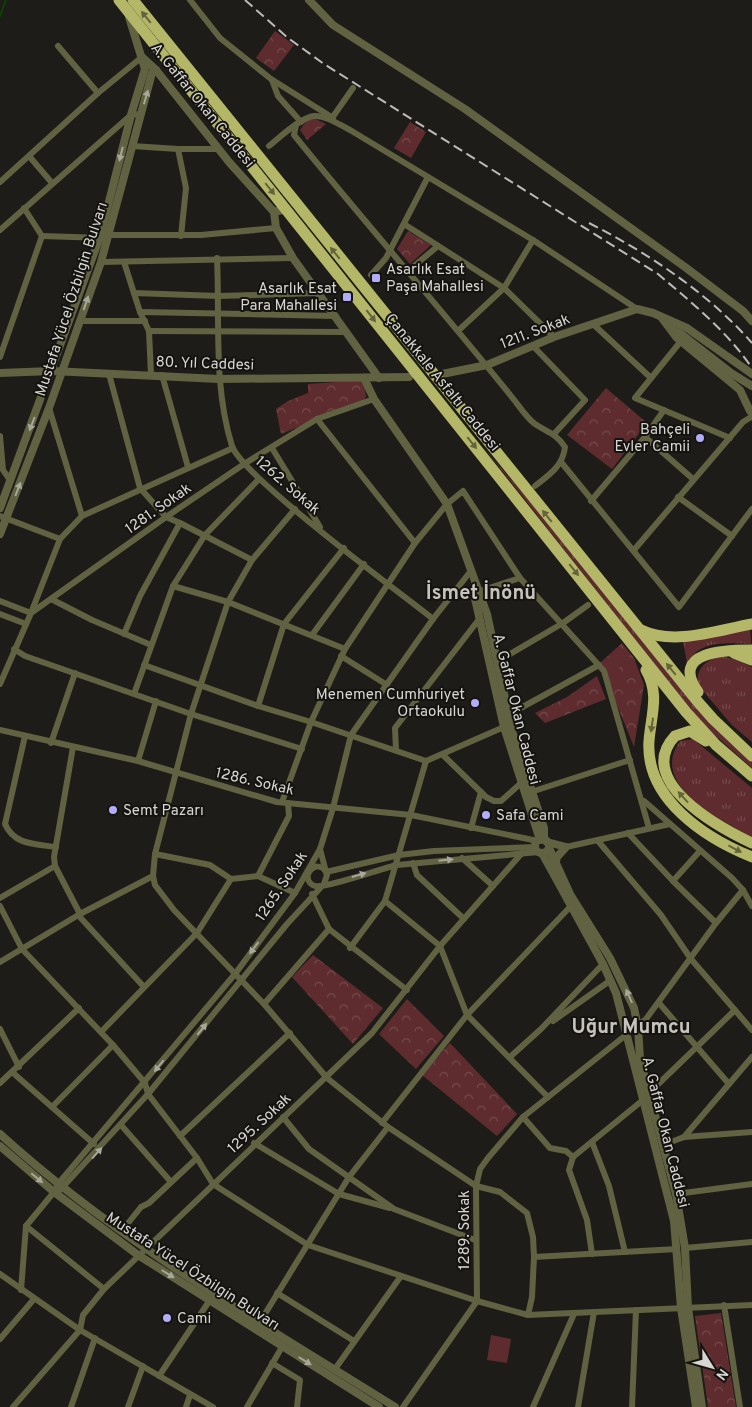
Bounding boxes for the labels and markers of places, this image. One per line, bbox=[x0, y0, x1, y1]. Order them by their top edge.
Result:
place label: Asarlık Esat Paşa Mahallesi bbox=[386, 261, 484, 297]
marker: Asarlık Esat Paşa Mahallesi bbox=[370, 272, 382, 284]
place label: Asarlık Esat Para Mahallesi bbox=[240, 280, 337, 316]
marker: Asarlık Esat Para Mahallesi bbox=[341, 291, 353, 303]
place label: Bahçeli Evler Camii bbox=[615, 421, 690, 457]
marker: Bahçeli Evler Camii bbox=[694, 432, 706, 444]
place label: Menemen Cumhuriyet Ortaokulu bbox=[316, 686, 465, 722]
marker: Menemen Cumhuriyet Ortaokulu bbox=[469, 697, 481, 709]
place label: Semt Pazarı bbox=[123, 802, 204, 821]
marker: Semt Pazarı bbox=[107, 804, 119, 816]
place label: Safa Cami bbox=[496, 807, 564, 826]
marker: Safa Cami bbox=[480, 809, 492, 821]
place label: Cami bbox=[177, 1310, 211, 1329]
marker: Cami bbox=[161, 1312, 173, 1324]

